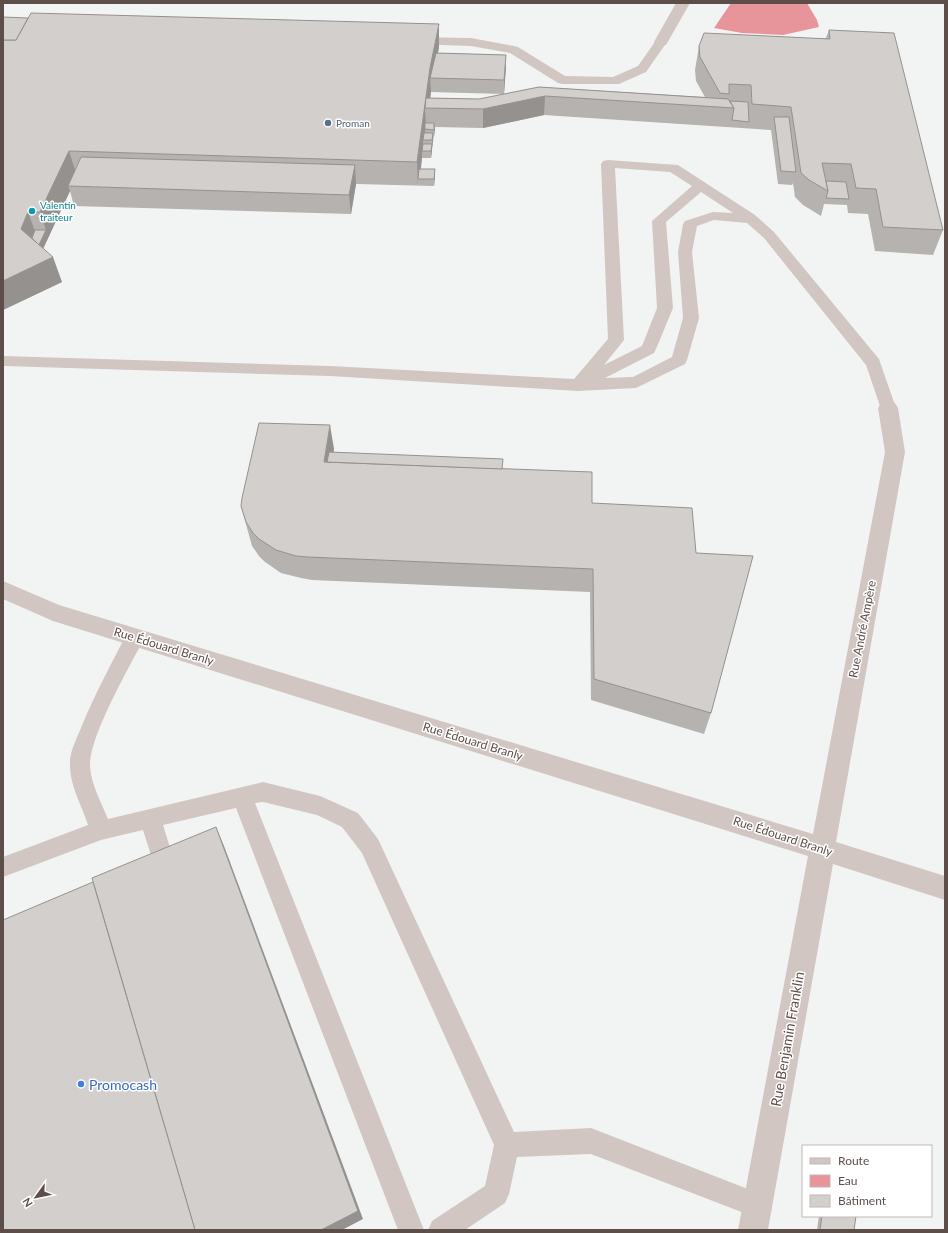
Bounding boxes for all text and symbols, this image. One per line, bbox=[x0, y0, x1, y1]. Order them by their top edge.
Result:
place label: Proman bbox=[336, 117, 370, 129]
marker: Proman bbox=[323, 118, 333, 128]
place label: Valentin traiteur bbox=[40, 199, 76, 223]
marker: Valentin traiteur bbox=[27, 206, 37, 216]
street label: Rue André Ampère bbox=[845, 579, 879, 679]
street label: Rue Édouard Branly bbox=[112, 624, 217, 669]
street label: Rue Édouard Branly bbox=[421, 719, 526, 764]
street label: Rue Édouard Branly bbox=[731, 813, 835, 859]
street label: Rue Benjamin Franklin bbox=[767, 970, 807, 1108]
place label: Promocash bbox=[89, 1076, 157, 1093]
marker: Promocash bbox=[76, 1079, 86, 1089]
legend bbox=[802, 1145, 932, 1217]
text: Route bbox=[838, 1153, 869, 1168]
text: Eau bbox=[838, 1173, 858, 1188]
north arrow bbox=[16, 1177, 56, 1217]
text: Bâtiment bbox=[838, 1193, 887, 1208]
text: N bbox=[19, 1196, 35, 1210]

